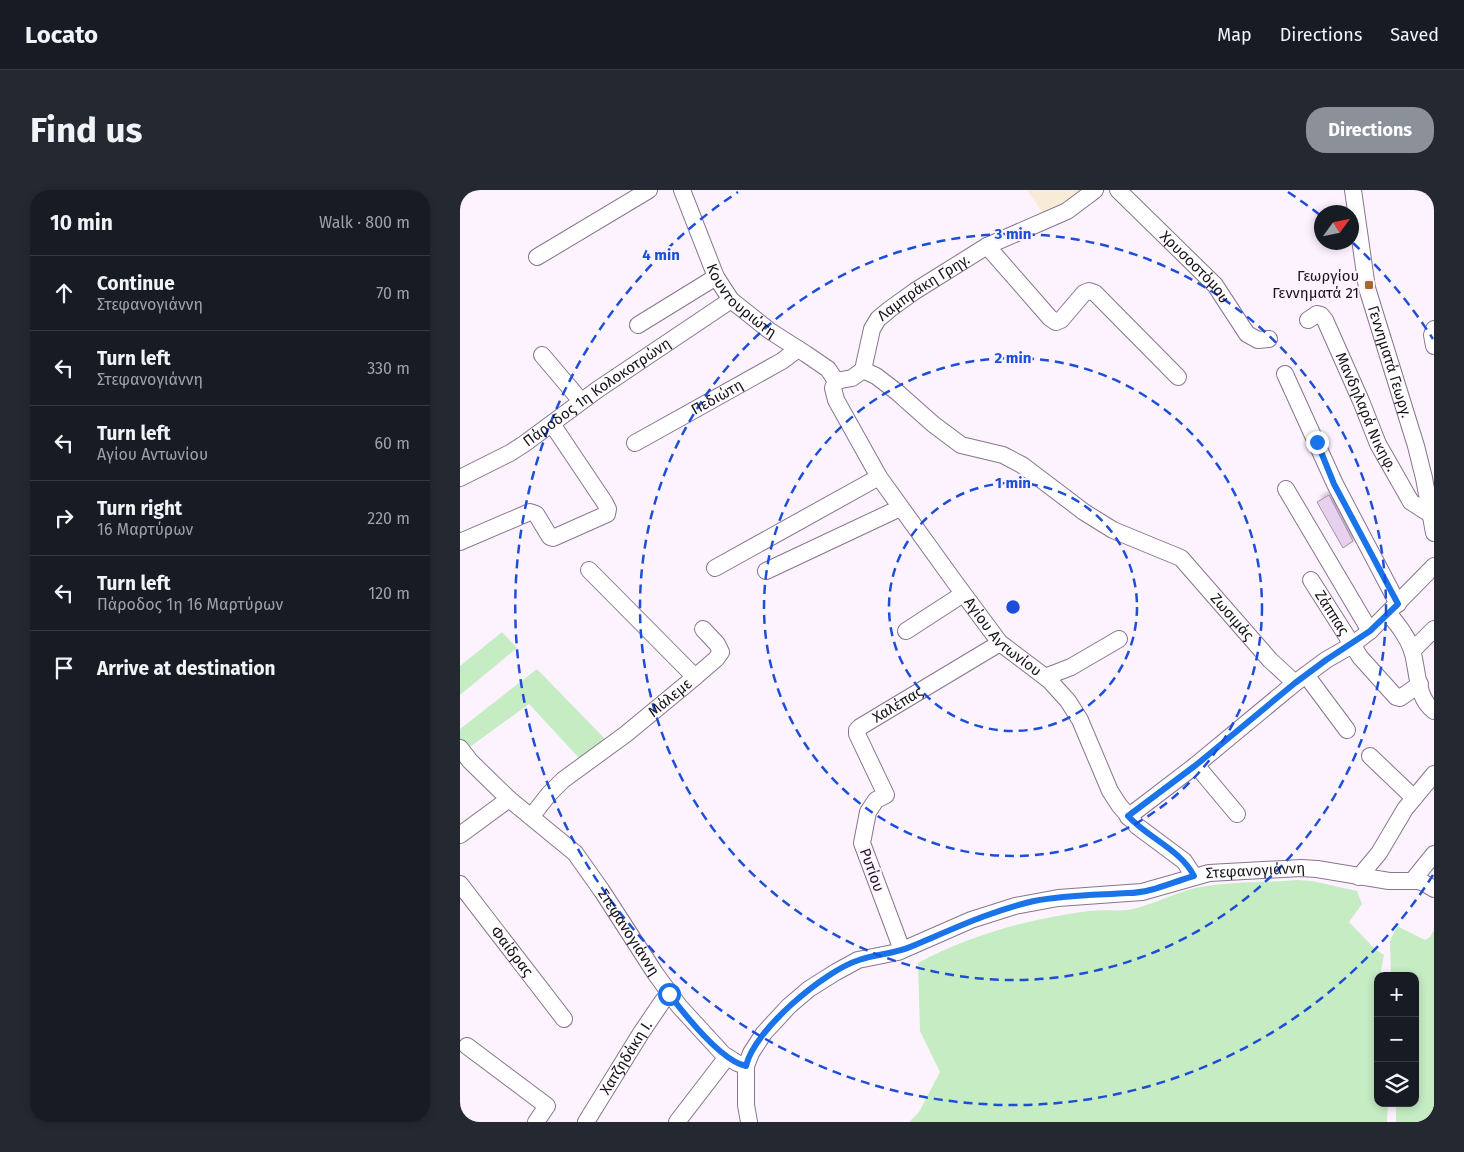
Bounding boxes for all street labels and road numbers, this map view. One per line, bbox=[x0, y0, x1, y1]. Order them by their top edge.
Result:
street label: Χρυσοστόμου bbox=[1156, 227, 1233, 307]
street label: Λαμπράκη Γρηγ. bbox=[874, 250, 973, 325]
street label: Κουντουριώτη bbox=[703, 261, 780, 342]
street label: Γεννηματά Γεωργ. bbox=[1364, 303, 1416, 420]
street label: Πάροδος 1η Κολοκοτρώνη bbox=[520, 334, 674, 451]
street label: Μανδηλαρά Νικηφ. bbox=[1332, 349, 1401, 475]
street label: Πεδιώτη bbox=[688, 376, 746, 419]
street label: Ζάππας bbox=[1311, 587, 1353, 639]
street label: Ζωσιμάς bbox=[1207, 589, 1258, 644]
street label: Αγίου Αντωνίου bbox=[960, 594, 1045, 680]
street label: Μάλεμε bbox=[645, 675, 695, 721]
street label: Χαλέπας bbox=[869, 682, 926, 726]
street label: Ρυτίου bbox=[856, 846, 888, 894]
street label: Στεφανογιάννη bbox=[1205, 859, 1306, 882]
street label: Στεφανογιάννη bbox=[594, 886, 663, 979]
street label: Φαίδρας bbox=[487, 923, 537, 980]
street label: Χατζηδάκη Ι. bbox=[596, 1017, 656, 1098]

